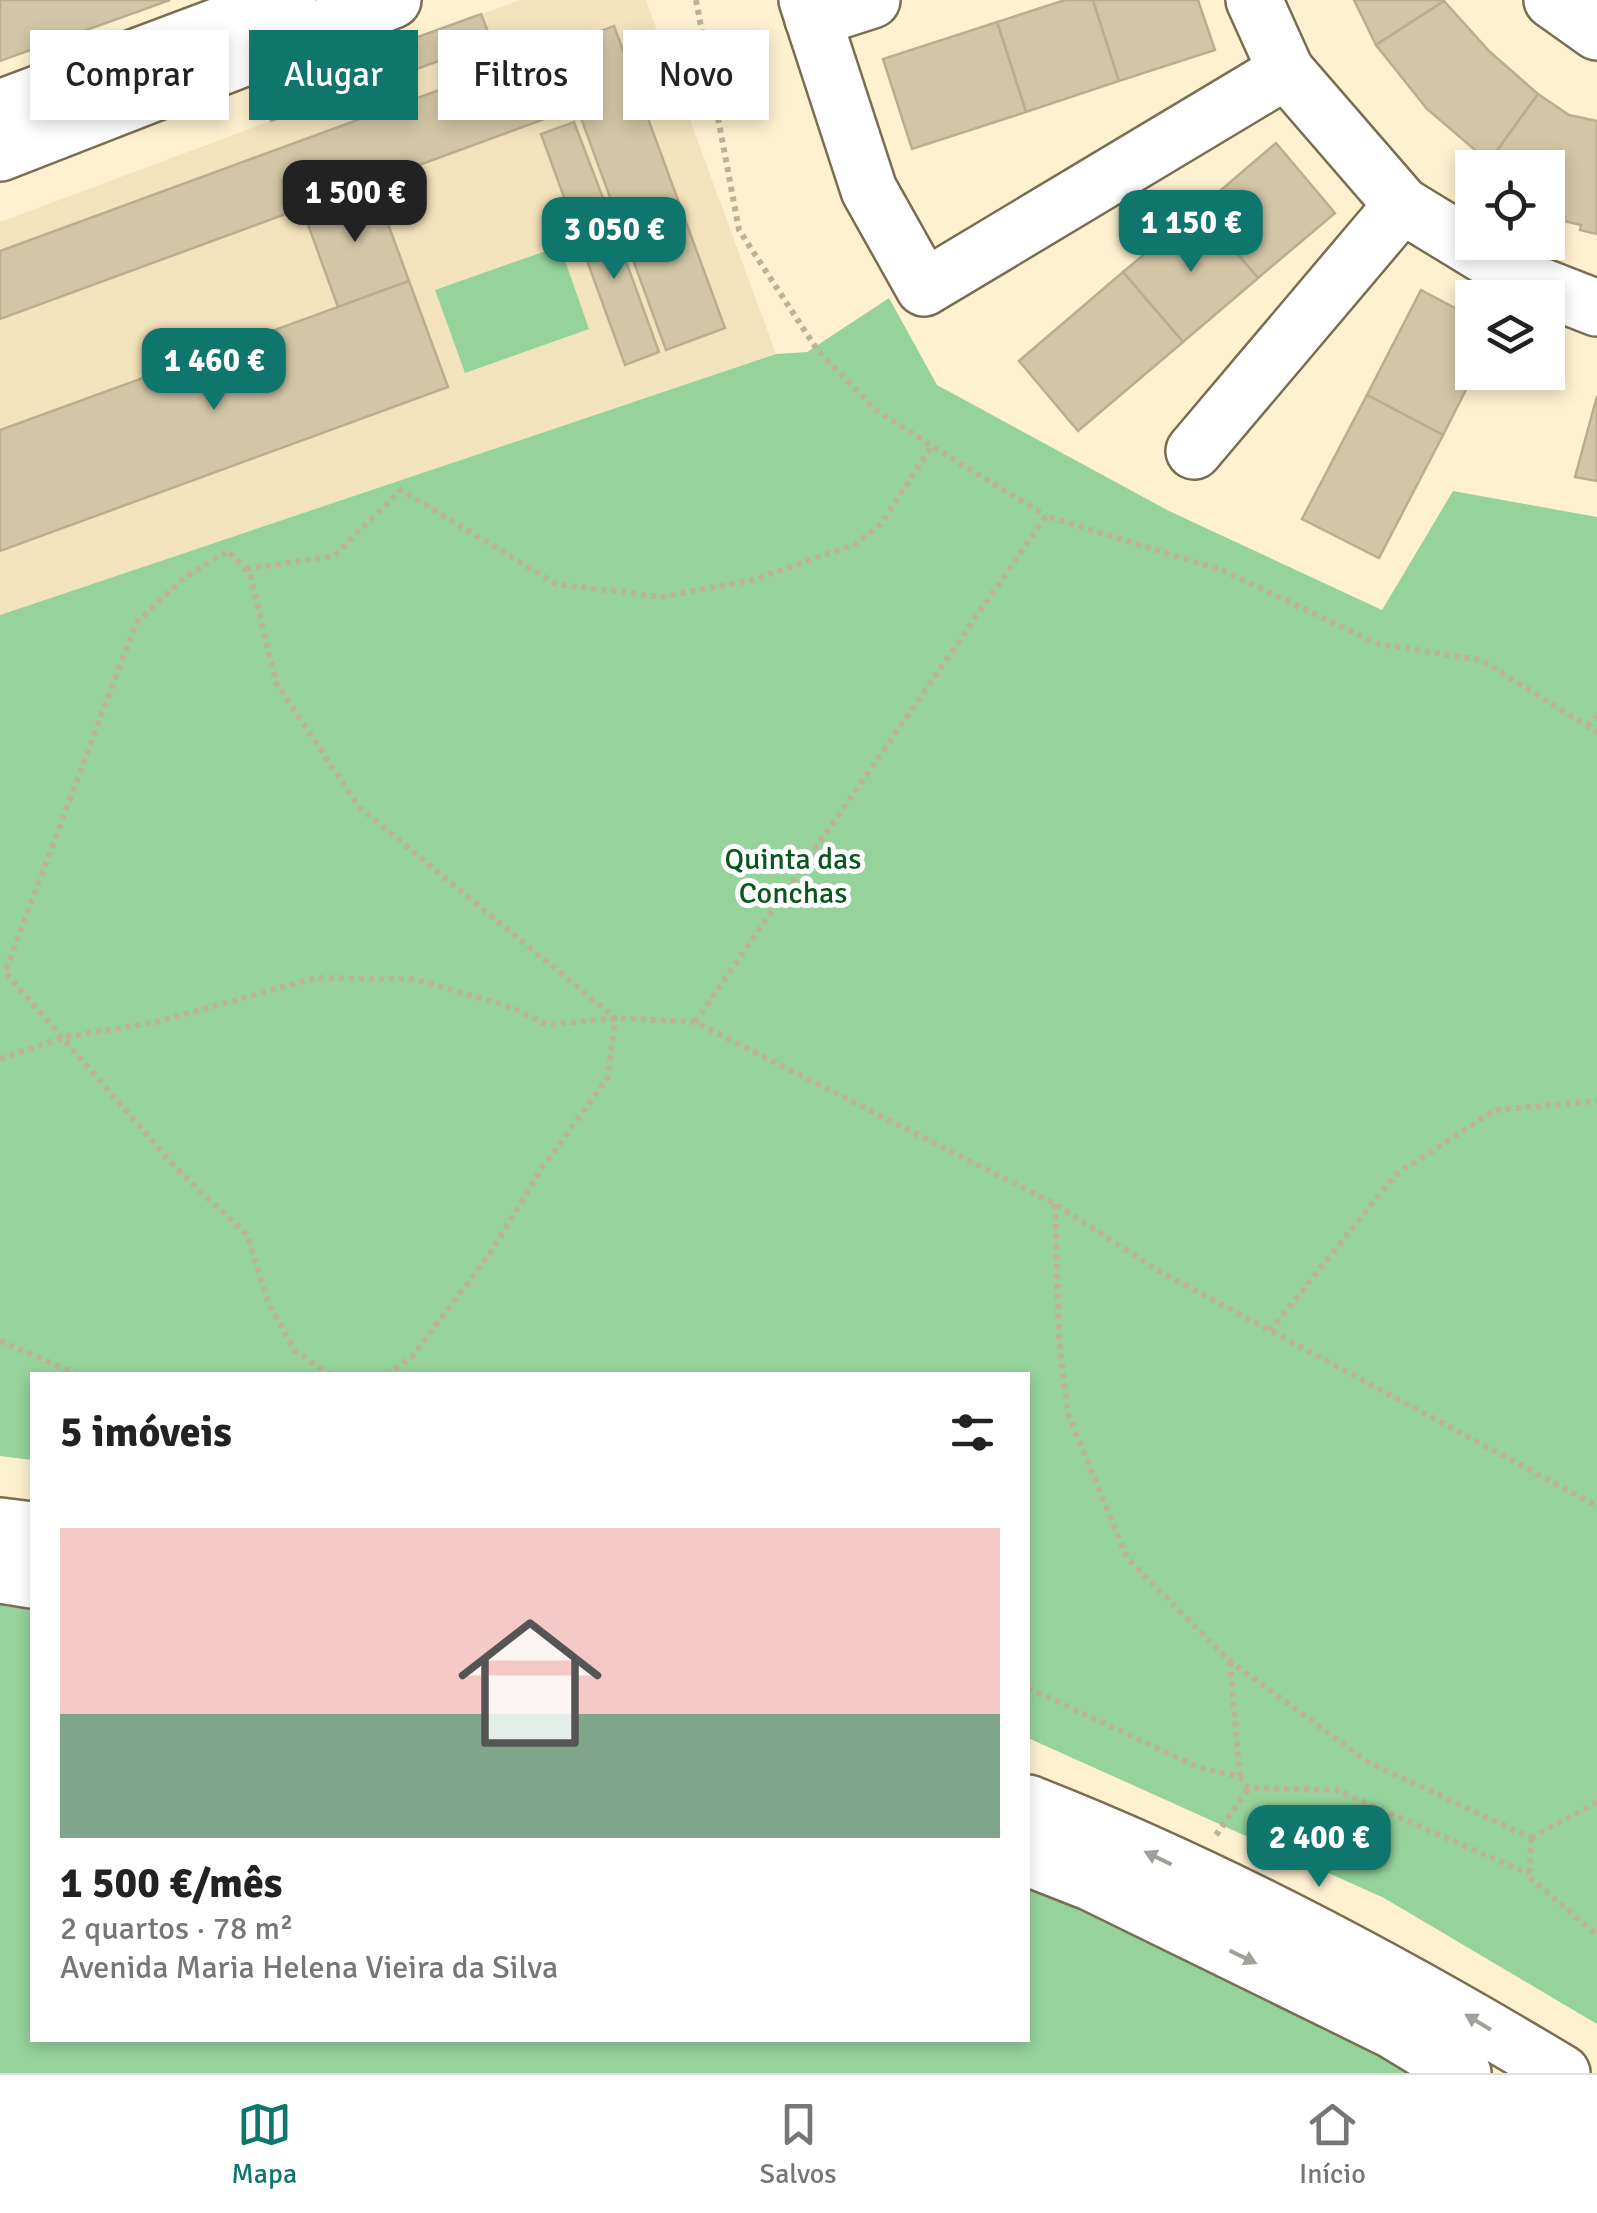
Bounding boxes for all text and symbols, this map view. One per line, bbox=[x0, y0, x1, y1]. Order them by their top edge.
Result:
chip: Comprar bbox=[30, 30, 229, 120]
chip: Alugar bbox=[249, 30, 418, 120]
chip: Filtros bbox=[438, 30, 603, 120]
chip: Novo bbox=[623, 30, 769, 120]
map controls bbox=[1455, 150, 1565, 390]
button: locate bbox=[1455, 150, 1565, 260]
pin: 1 500 € bbox=[263, 160, 447, 245]
text: 1 500 € bbox=[305, 173, 405, 212]
pin: 1 150 € bbox=[1099, 190, 1283, 275]
pin: 3 050 € bbox=[522, 197, 706, 282]
text: 1 150 € bbox=[1141, 203, 1241, 242]
text: 3 050 € bbox=[564, 210, 664, 249]
button: layers bbox=[1455, 280, 1565, 390]
pin: 1 460 € bbox=[122, 328, 306, 413]
text: 1 460 € bbox=[164, 341, 264, 380]
park label: Quinta das Conchas bbox=[725, 841, 861, 912]
icon: filters bbox=[945, 1405, 1000, 1460]
text: 5 imóveis bbox=[60, 1407, 232, 1458]
icon: home bbox=[440, 1593, 620, 1773]
pin: 2 400 € bbox=[1227, 1805, 1411, 1890]
text: 2 400 € bbox=[1269, 1818, 1369, 1857]
one-way arrow bbox=[1144, 1850, 1173, 1867]
text: 1 500 €/mês bbox=[60, 1858, 282, 1909]
text: 2 quartos · 78 m² bbox=[60, 1909, 293, 1948]
text: Avenida Maria Helena Vieira da Silva bbox=[60, 1948, 558, 1987]
one-way arrow bbox=[1229, 1949, 1258, 1966]
one-way arrow bbox=[1464, 2014, 1492, 2031]
tab: Mapa bbox=[231, 2097, 297, 2191]
tab: Salvos bbox=[760, 2097, 836, 2191]
tab: Início bbox=[1299, 2097, 1366, 2191]

